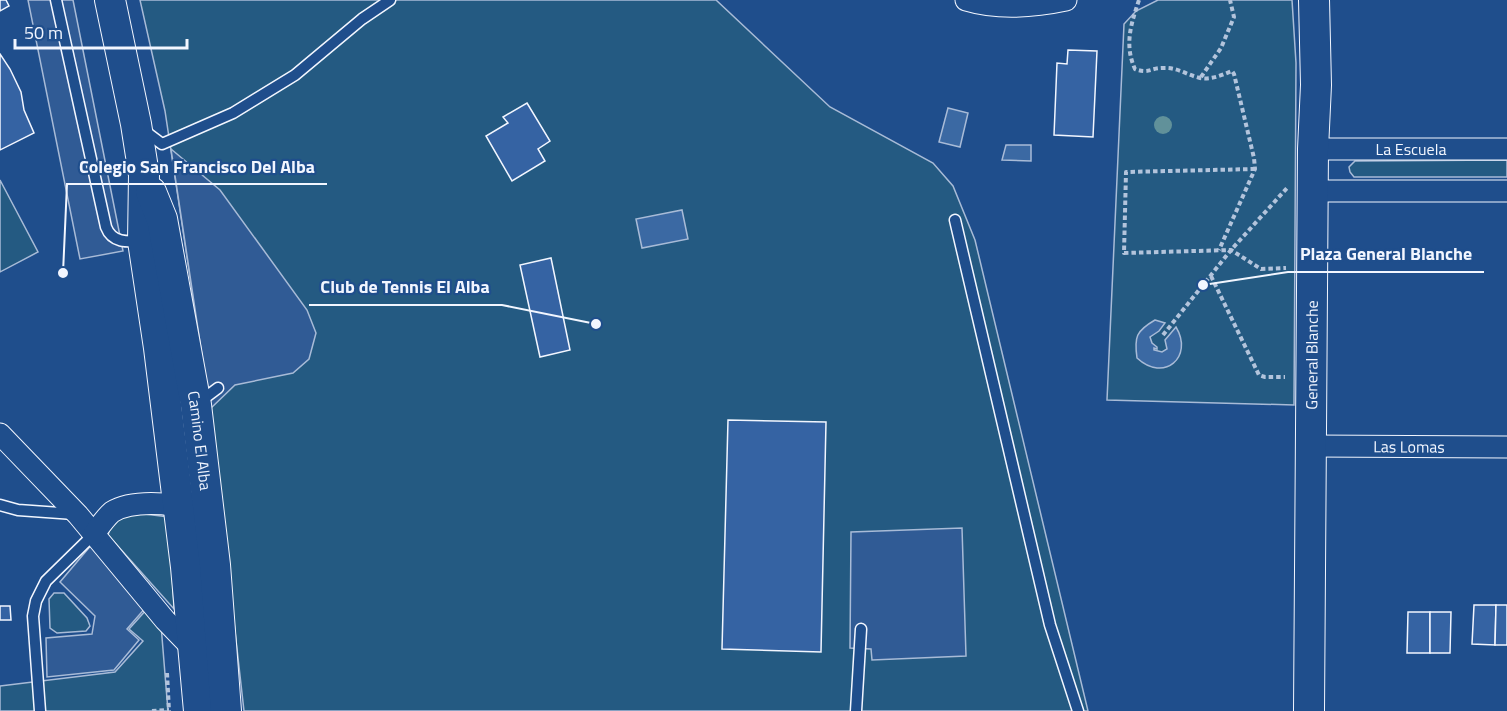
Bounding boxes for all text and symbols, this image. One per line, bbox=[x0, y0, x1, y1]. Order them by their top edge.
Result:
scale bar bbox=[15, 12, 188, 50]
text: 50 m bbox=[24, 19, 63, 46]
street label: La Escuela bbox=[1376, 137, 1446, 161]
callout: Colegio San Francisco Del Alba bbox=[67, 148, 327, 184]
text: Colegio San Francisco Del Alba bbox=[79, 153, 315, 180]
callout: Plaza General Blanche bbox=[1288, 236, 1484, 272]
text: Plaza General Blanche bbox=[1300, 240, 1472, 267]
callout: Club de Tennis El Alba bbox=[309, 269, 502, 305]
text: Club de Tennis El Alba bbox=[320, 273, 490, 300]
street label: General Blanche bbox=[1299, 300, 1324, 410]
street label: Camino El Alba bbox=[182, 389, 218, 492]
street label: Las Lomas bbox=[1373, 434, 1445, 459]

